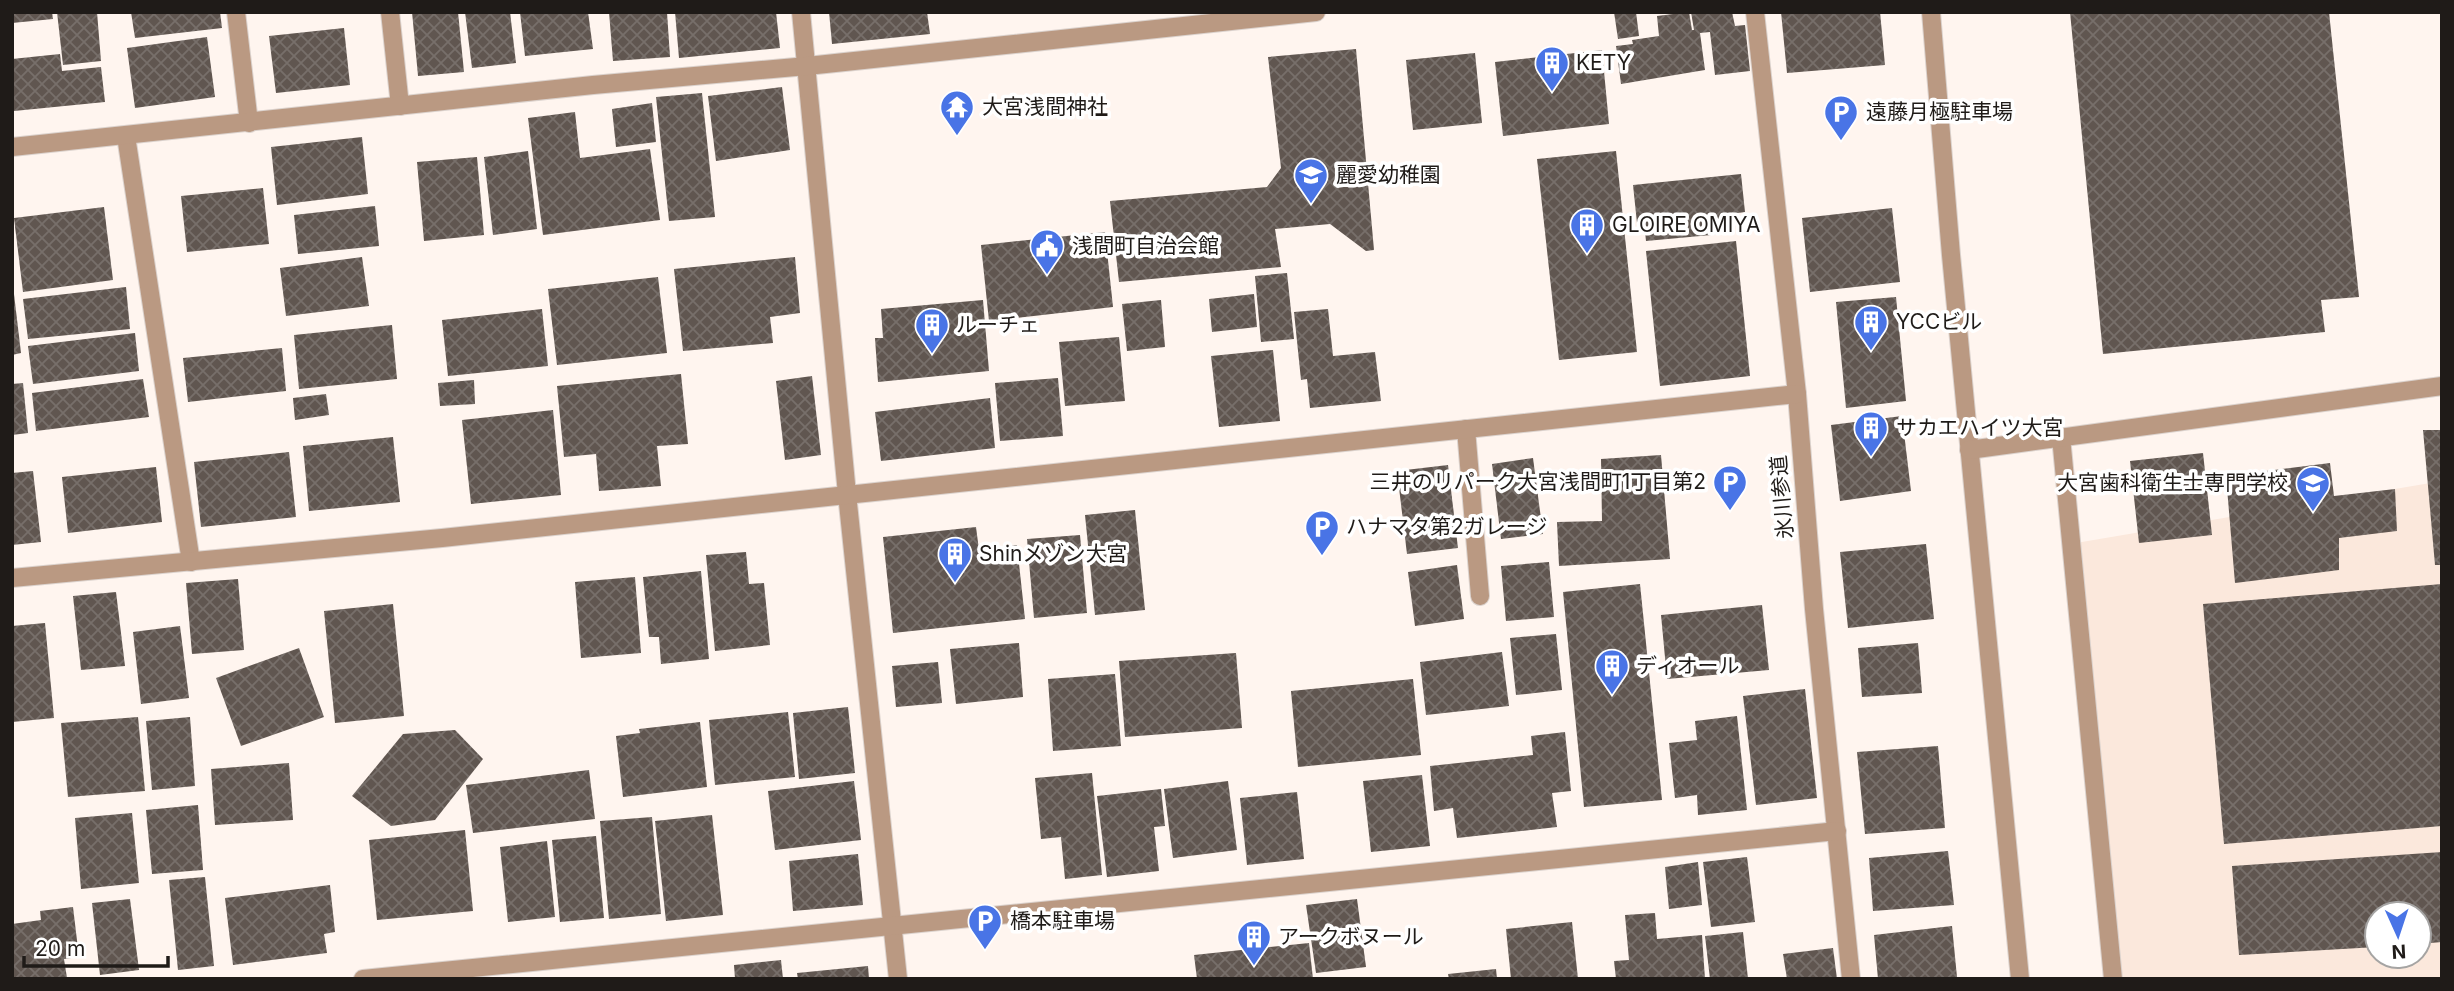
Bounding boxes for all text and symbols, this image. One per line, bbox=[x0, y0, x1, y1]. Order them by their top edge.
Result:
building icon: KETY bbox=[1533, 44, 1571, 93]
place label: KETY bbox=[1576, 50, 1631, 75]
temple icon: 大宮浅間神社 bbox=[938, 88, 976, 137]
parking icon: 遠藤月極駐車場 bbox=[1822, 93, 1860, 142]
place label: 大宮浅間神社 bbox=[982, 94, 1108, 119]
place label: 遠藤月極駐車場 bbox=[1866, 99, 2013, 124]
school or university icon: 麗愛幼稚園 bbox=[1292, 156, 1330, 205]
place label: 麗愛幼稚園 bbox=[1336, 162, 1441, 187]
building icon: GLOIRE OMIYA bbox=[1568, 206, 1606, 255]
place label: GLOIRE OMIYA bbox=[1612, 212, 1761, 237]
public building icon: 浅間町自治会館 bbox=[1028, 227, 1066, 276]
place label: 浅間町自治会館 bbox=[1072, 233, 1219, 258]
building icon: YCCビル bbox=[1852, 303, 1890, 352]
building icon: ルーチェ bbox=[913, 306, 951, 355]
place label: YCCビル bbox=[1896, 309, 1982, 334]
place label: ルーチェ bbox=[956, 312, 1040, 337]
building icon: サカエハイツ大宮 bbox=[1852, 409, 1890, 458]
place label: サカエハイツ大宮 bbox=[1896, 415, 2064, 440]
street label: 氷川参道 bbox=[1765, 454, 1798, 540]
parking icon: 三井のリパーク大宮浅間町1丁目第2 bbox=[1711, 463, 1749, 512]
school or university icon: 大宮歯科衛生士専門学校 bbox=[2294, 464, 2332, 513]
place label: 三井のリパーク大宮浅間町1丁目第2 bbox=[1370, 469, 1706, 494]
place label: 大宮歯科衛生士専門学校 bbox=[2057, 470, 2288, 495]
parking icon: ハナマタ第2ガレージ bbox=[1303, 508, 1341, 557]
place label: ハナマタ第2ガレージ bbox=[1346, 514, 1547, 539]
building icon: Shinメゾン大宮 bbox=[936, 535, 974, 584]
place label: Shinメゾン大宮 bbox=[979, 541, 1127, 566]
building icon: ディオール bbox=[1593, 647, 1631, 696]
place label: ディオール bbox=[1636, 653, 1740, 678]
north arrow bbox=[2363, 900, 2433, 970]
parking icon: 橋本駐車場 bbox=[966, 902, 1004, 951]
place label: 橋本駐車場 bbox=[1010, 908, 1115, 933]
building icon: アークボヌール bbox=[1235, 918, 1273, 967]
place label: アークボヌール bbox=[1278, 924, 1424, 949]
scale bar bbox=[24, 925, 168, 969]
text: 20 m bbox=[35, 936, 85, 961]
text: N bbox=[2391, 940, 2407, 963]

